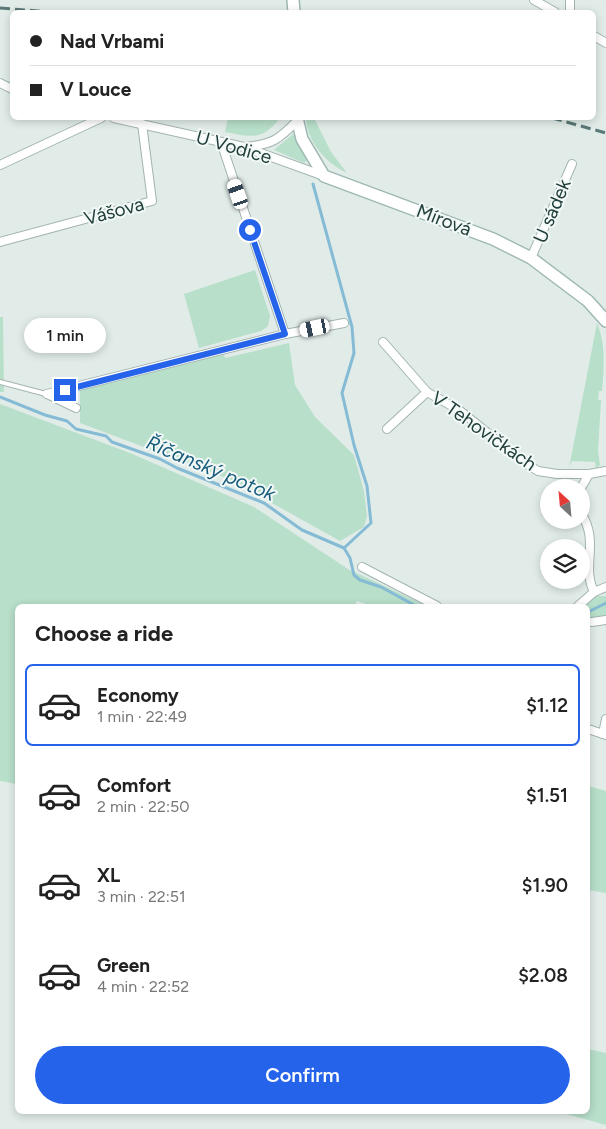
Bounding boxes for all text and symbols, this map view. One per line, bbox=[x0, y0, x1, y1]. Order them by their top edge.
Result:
text: Nad Vrbami bbox=[60, 30, 164, 53]
text: V Louce bbox=[60, 78, 131, 101]
street label: U Vodice bbox=[193, 125, 275, 169]
street label: U sádek bbox=[528, 175, 576, 247]
car bbox=[226, 177, 249, 211]
street label: Vášova bbox=[82, 192, 146, 230]
street label: Mírová bbox=[413, 199, 475, 241]
route start bbox=[239, 219, 261, 241]
callout: 1 min bbox=[24, 318, 106, 352]
car bbox=[298, 318, 331, 338]
text: 1 min bbox=[46, 326, 84, 345]
route end bbox=[54, 379, 76, 401]
street label: V Tehovičkách bbox=[427, 386, 541, 476]
water label: Říčanský potok bbox=[143, 430, 280, 507]
north arrow bbox=[540, 479, 590, 529]
map controls bbox=[540, 479, 590, 589]
button: layers bbox=[540, 539, 590, 589]
text: Choose a ride bbox=[35, 620, 173, 647]
icon: car bbox=[37, 683, 82, 728]
text: Economy bbox=[97, 684, 179, 707]
text: $1.12 bbox=[526, 694, 568, 717]
text: 1 min · 22:49 bbox=[97, 707, 187, 726]
icon: car bbox=[37, 773, 82, 818]
text: Comfort bbox=[97, 774, 172, 797]
text: $1.51 bbox=[526, 784, 568, 807]
text: 2 min · 22:50 bbox=[97, 797, 190, 816]
icon: car bbox=[37, 863, 82, 908]
text: XL bbox=[97, 864, 120, 887]
text: $1.90 bbox=[522, 874, 568, 897]
text: 3 min · 22:51 bbox=[97, 887, 186, 906]
icon: car bbox=[37, 953, 82, 998]
text: Green bbox=[97, 954, 150, 977]
text: $2.08 bbox=[518, 964, 568, 987]
text: 4 min · 22:52 bbox=[97, 977, 189, 996]
button: Confirm bbox=[35, 1046, 570, 1104]

